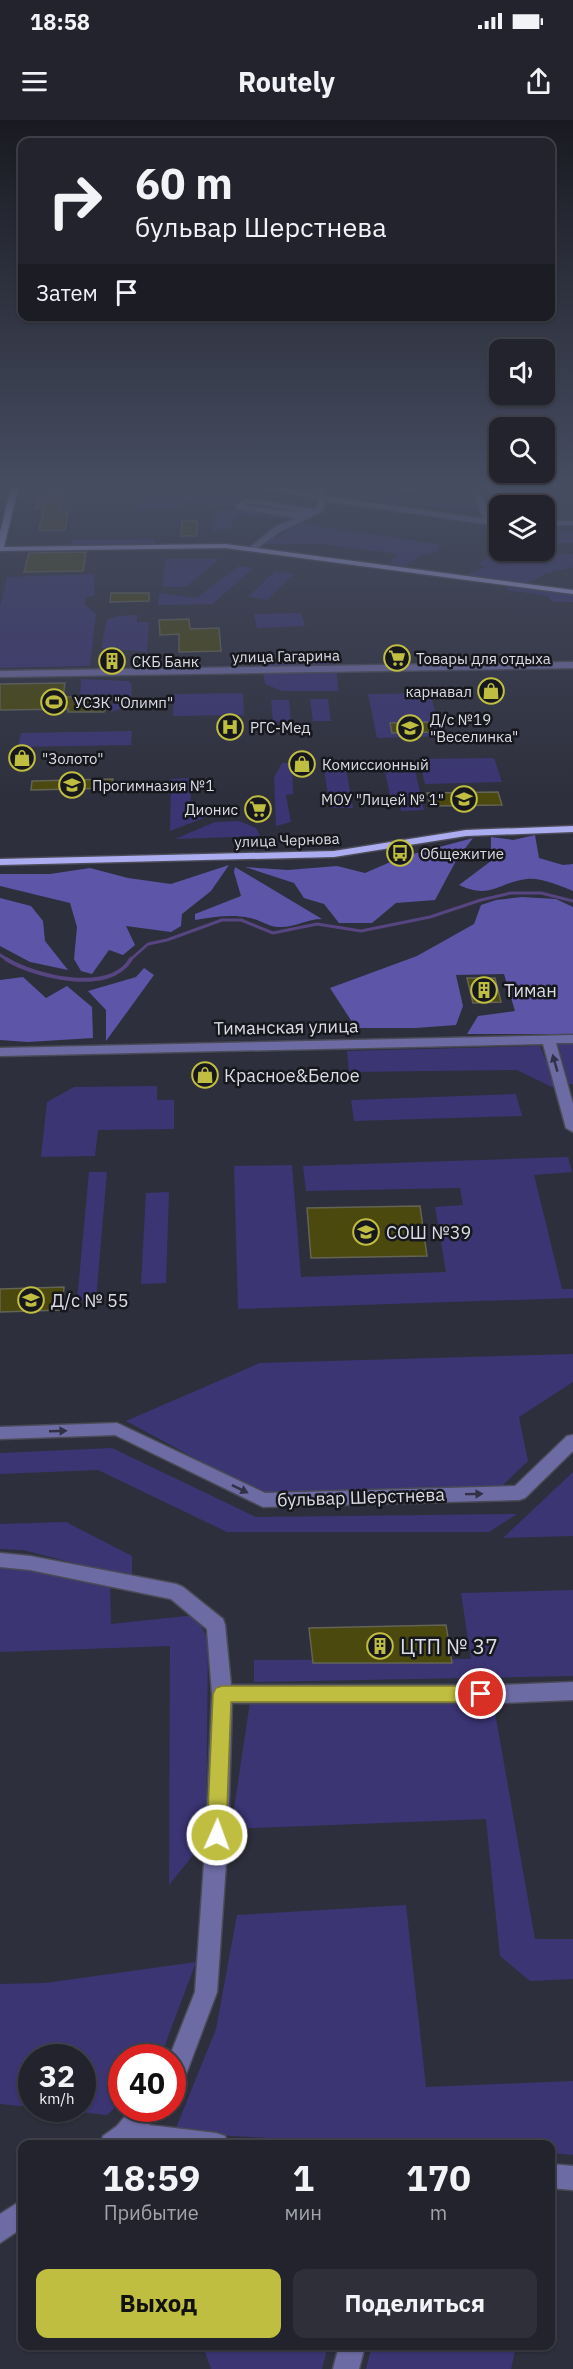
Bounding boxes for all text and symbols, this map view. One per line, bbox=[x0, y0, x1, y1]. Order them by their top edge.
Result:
text: 18:58 bbox=[30, 7, 90, 36]
text: Routely bbox=[238, 64, 335, 99]
icon: menu bbox=[18, 65, 51, 98]
icon: share bbox=[522, 65, 555, 98]
text: 60 m bbox=[135, 156, 233, 211]
icon: right bbox=[36, 162, 114, 240]
text: бульвар Шерстнева bbox=[135, 209, 387, 244]
icon: arrive bbox=[110, 276, 143, 309]
text: Затем bbox=[36, 278, 98, 307]
map controls bbox=[489, 339, 555, 561]
button: sound bbox=[489, 339, 555, 405]
button: search bbox=[489, 417, 555, 483]
button: layers bbox=[489, 495, 555, 561]
supermarket icon: Товары для отдыха bbox=[382, 643, 412, 673]
building icon: СКБ Банк bbox=[97, 646, 127, 676]
street label: улица Гагарина bbox=[232, 646, 340, 666]
place label: Товары для отдыха bbox=[416, 649, 551, 668]
place label: СКБ Банк bbox=[132, 652, 199, 671]
shop icon: карнавал bbox=[476, 676, 506, 706]
place label: карнавал bbox=[405, 682, 472, 701]
sports icon: УСЗК "Олимп" bbox=[39, 687, 69, 717]
place label: УСЗК "Олимп" bbox=[74, 693, 173, 712]
place label: Д/с №19 "Веселинка" bbox=[430, 710, 518, 746]
hospital icon: РГС-Мед bbox=[215, 712, 245, 742]
school or university icon: Д/с №19 "Веселинка" bbox=[395, 713, 425, 743]
place label: РГС-Мед bbox=[250, 718, 310, 737]
shop icon: "Золото" bbox=[7, 743, 37, 773]
place label: "Золото" bbox=[42, 749, 103, 768]
shop icon: Комиссионный bbox=[287, 749, 317, 779]
place label: Комиссионный bbox=[322, 755, 429, 774]
school or university icon: Прогимназия №1 bbox=[57, 770, 87, 800]
place label: Прогимназия №1 bbox=[92, 776, 214, 795]
school or university icon: МОУ "Лицей № 1" bbox=[449, 784, 479, 814]
place label: МОУ "Лицей № 1" bbox=[321, 790, 444, 809]
supermarket icon: Дионис bbox=[243, 794, 273, 824]
place label: Дионис bbox=[185, 800, 238, 819]
street label: улица Чернова bbox=[234, 829, 340, 851]
bus stop icon: Общежитие bbox=[385, 838, 415, 868]
place label: Общежитие bbox=[420, 844, 504, 863]
building icon: Тиман bbox=[469, 975, 499, 1005]
place label: Тиман bbox=[504, 979, 557, 1002]
street label: Тиманская улица bbox=[213, 1014, 359, 1040]
one-way arrow bbox=[550, 1054, 559, 1072]
shop icon: Красное&Белое bbox=[190, 1060, 220, 1090]
place label: Красное&Белое bbox=[224, 1064, 360, 1087]
school or university icon: СОШ №39 bbox=[351, 1217, 381, 1247]
place label: СОШ №39 bbox=[386, 1221, 471, 1244]
school or university icon: Д/с № 55 bbox=[16, 1285, 46, 1315]
place label: Д/с № 55 bbox=[51, 1289, 129, 1312]
one-way arrow bbox=[49, 1427, 68, 1436]
street label: бульвар Шерстнева bbox=[277, 1483, 446, 1511]
one-way arrow bbox=[231, 1484, 248, 1493]
one-way arrow bbox=[465, 1489, 484, 1499]
building icon: ЦТП № 37 bbox=[365, 1631, 395, 1661]
place label: ЦТП № 37 bbox=[400, 1632, 498, 1660]
pin bbox=[455, 1668, 506, 1719]
icon: arrive bbox=[464, 1677, 497, 1710]
position arrow bbox=[185, 1803, 249, 1867]
speed limit sign: 40 bbox=[108, 2044, 186, 2122]
text: 32 bbox=[39, 2056, 75, 2095]
text: km/h bbox=[39, 2089, 75, 2108]
text: 18:59 bbox=[102, 2154, 200, 2201]
text: 1 bbox=[292, 2154, 314, 2201]
text: 170 bbox=[406, 2154, 471, 2201]
text: Прибытие bbox=[104, 2199, 199, 2226]
text: мин bbox=[285, 2199, 322, 2226]
text: m bbox=[430, 2199, 447, 2226]
button: Выход bbox=[36, 2269, 281, 2338]
button: Поделиться bbox=[293, 2269, 537, 2338]

